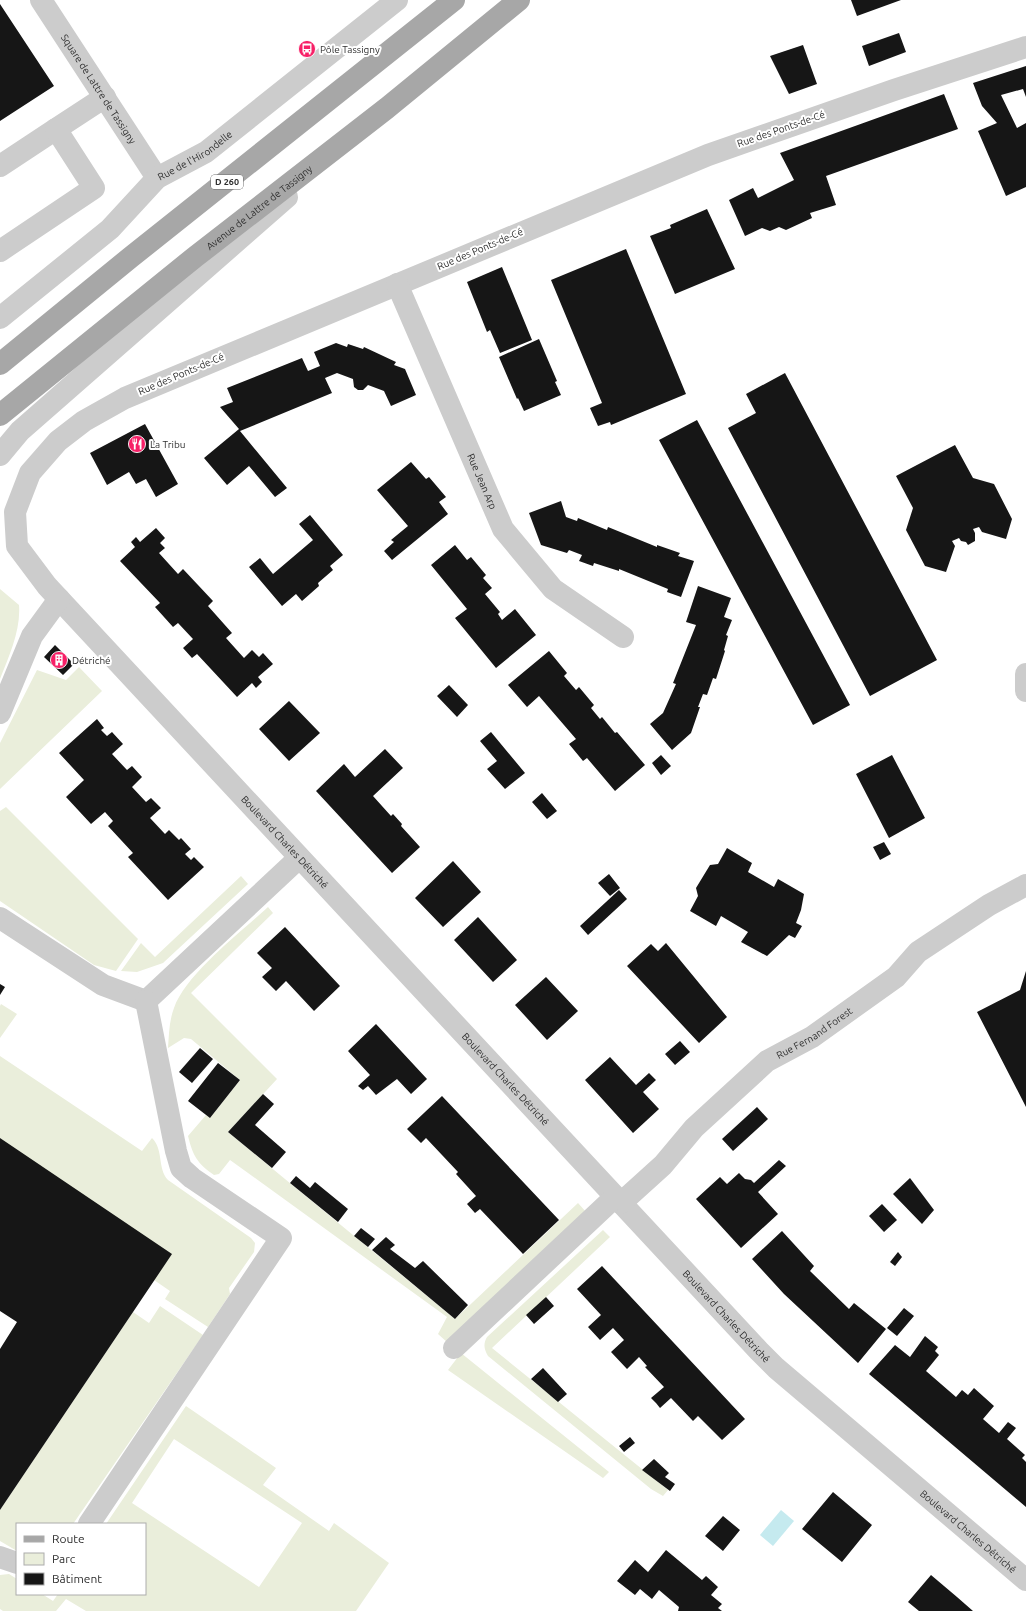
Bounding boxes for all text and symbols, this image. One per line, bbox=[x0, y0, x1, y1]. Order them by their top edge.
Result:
street label: Square de Lattre de Tassigny bbox=[59, 32, 139, 146]
bus stop icon: Pôle Tassigny bbox=[297, 39, 317, 59]
place label: Pôle Tassigny bbox=[320, 44, 380, 55]
street label: Rue des Ponts-de-Cé bbox=[736, 109, 826, 149]
street label: Rue de l'Hirondelle bbox=[156, 128, 234, 182]
street label: Avenue de Lattre de Tassigny bbox=[204, 163, 314, 252]
road number: D 260 bbox=[211, 175, 243, 189]
street label: Rue des Ponts-de-Cé bbox=[435, 226, 525, 272]
street label: Rue des Ponts-de-Cé bbox=[136, 351, 226, 397]
restaurant icon: La Tribu bbox=[127, 434, 147, 454]
place label: La Tribu bbox=[150, 439, 186, 450]
street label: Rue Jean Arp bbox=[466, 452, 499, 511]
building icon: Détriché bbox=[49, 650, 69, 670]
place label: Détriché bbox=[72, 655, 111, 666]
street label: Boulevard Charles Détriché bbox=[239, 793, 331, 890]
street label: Rue Fernand Forest bbox=[774, 1005, 854, 1061]
street label: Boulevard Charles Détriché bbox=[460, 1030, 551, 1127]
street label: Boulevard Charles Détriché bbox=[681, 1268, 772, 1364]
street label: Boulevard Charles Détriché bbox=[918, 1487, 1019, 1575]
legend bbox=[16, 1523, 146, 1595]
text: Route bbox=[52, 1532, 85, 1545]
text: Parc bbox=[52, 1552, 76, 1565]
text: Bâtiment bbox=[52, 1572, 102, 1585]

